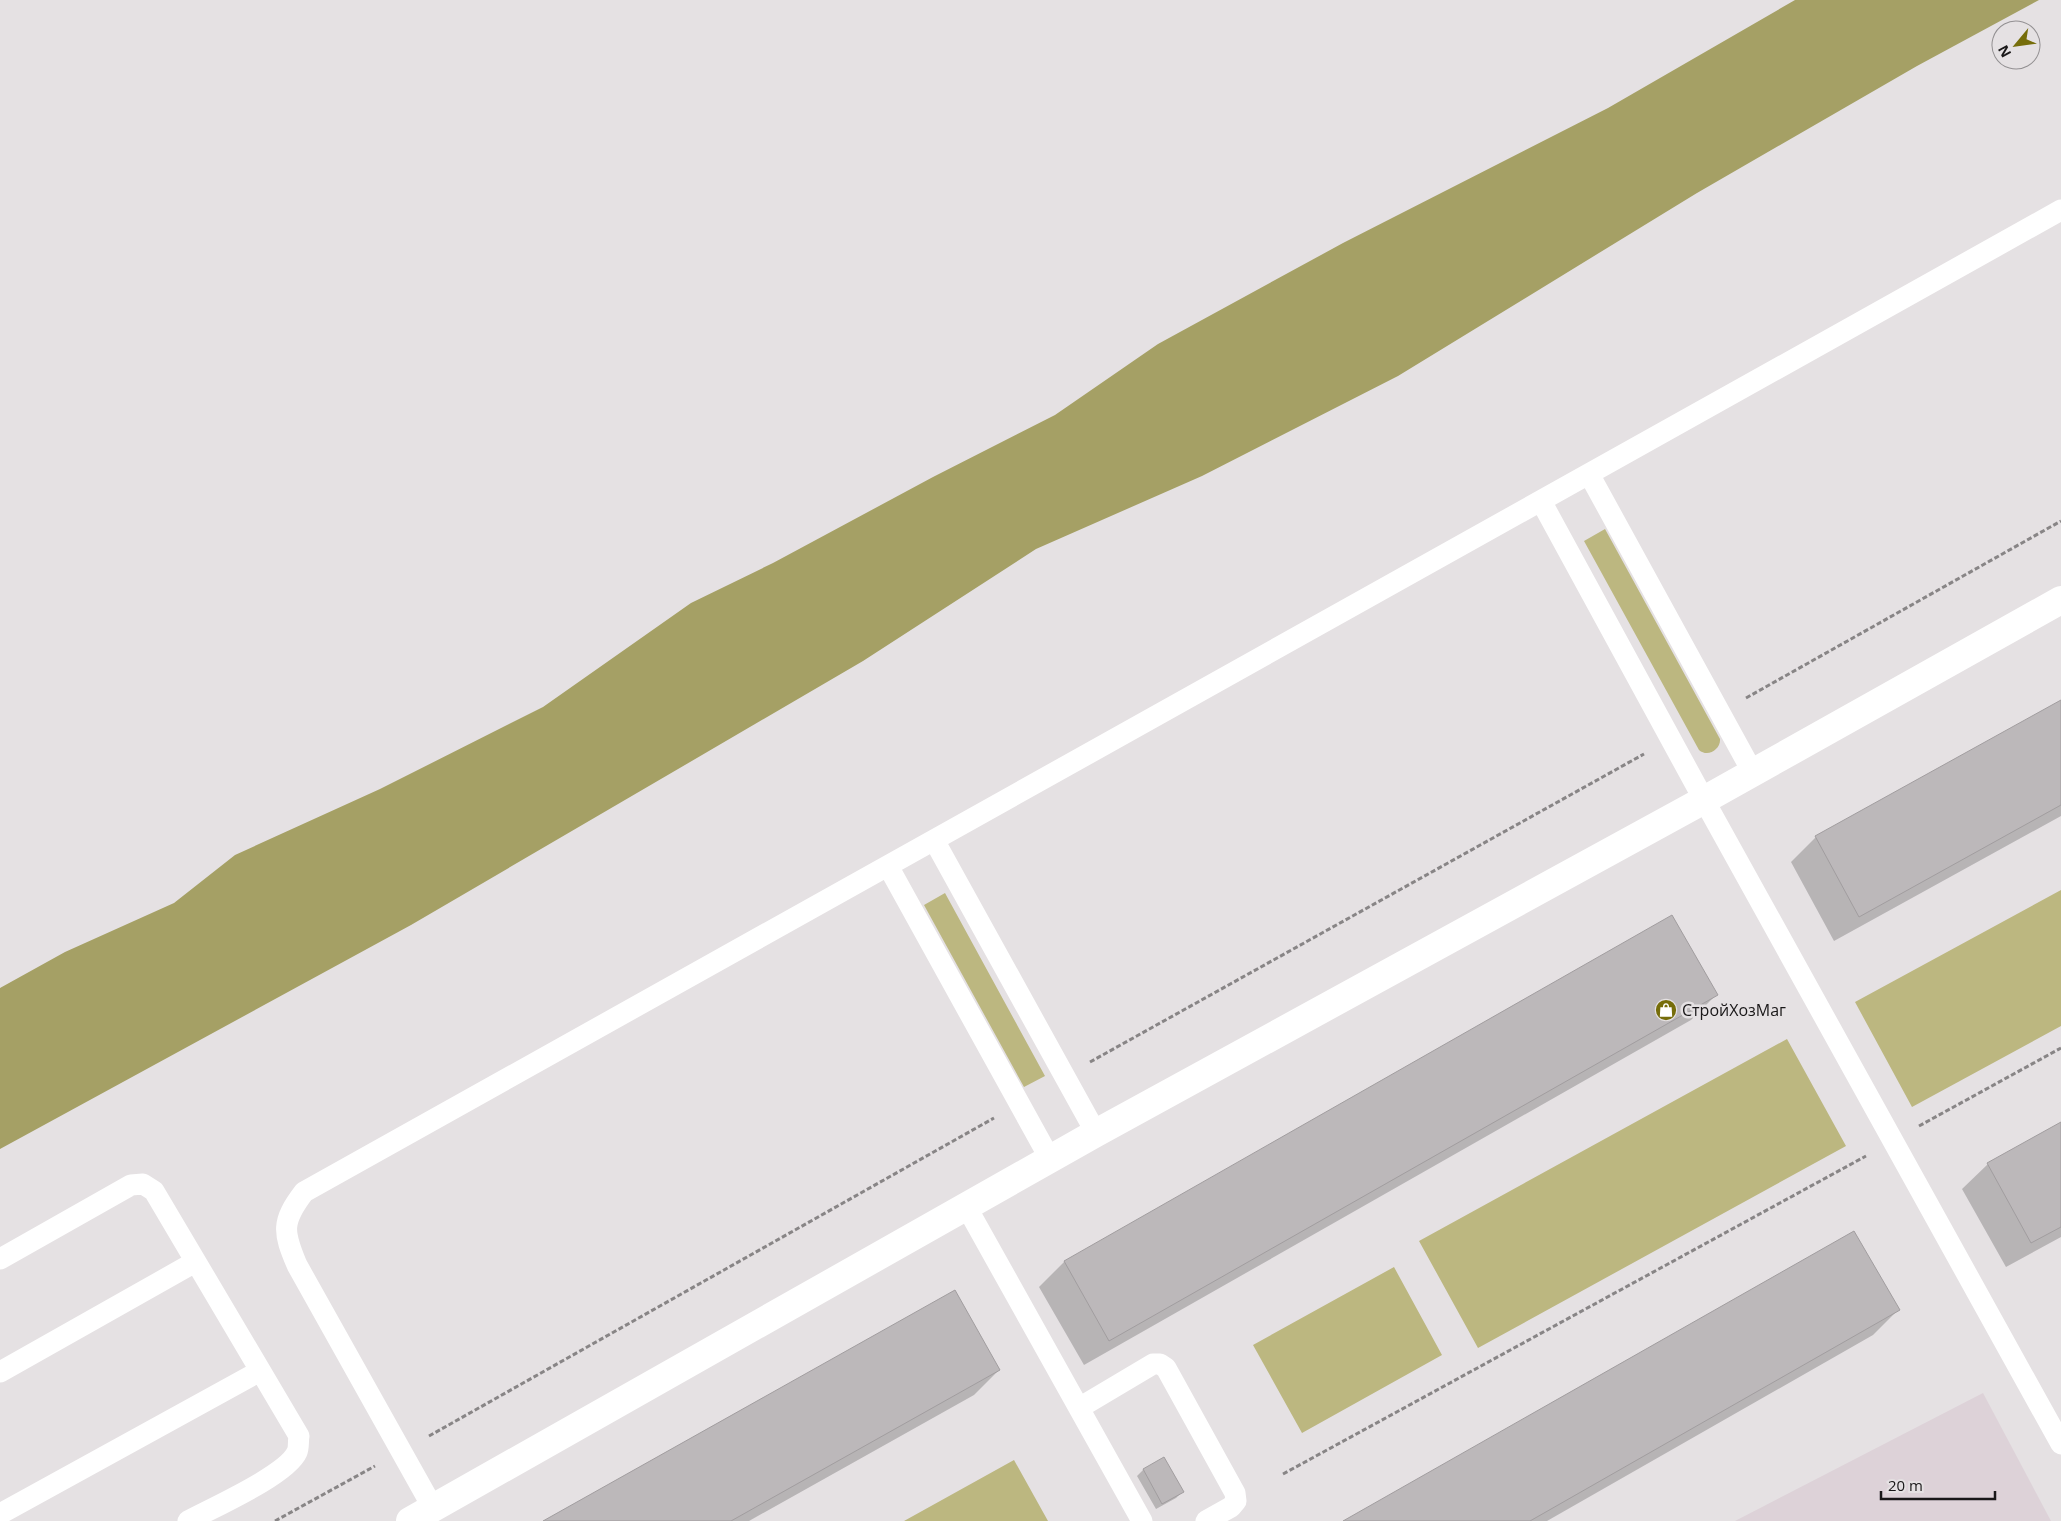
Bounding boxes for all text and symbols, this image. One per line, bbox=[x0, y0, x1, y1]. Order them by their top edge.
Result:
north arrow bbox=[1991, 20, 2041, 70]
text: N bbox=[1993, 42, 2015, 61]
shop icon: СтройХозМаг bbox=[1654, 998, 1678, 1022]
place label: СтройХозМаг bbox=[1682, 999, 1786, 1021]
scale bar bbox=[1881, 1468, 1995, 1500]
text: 20 m bbox=[1888, 1475, 1923, 1495]

